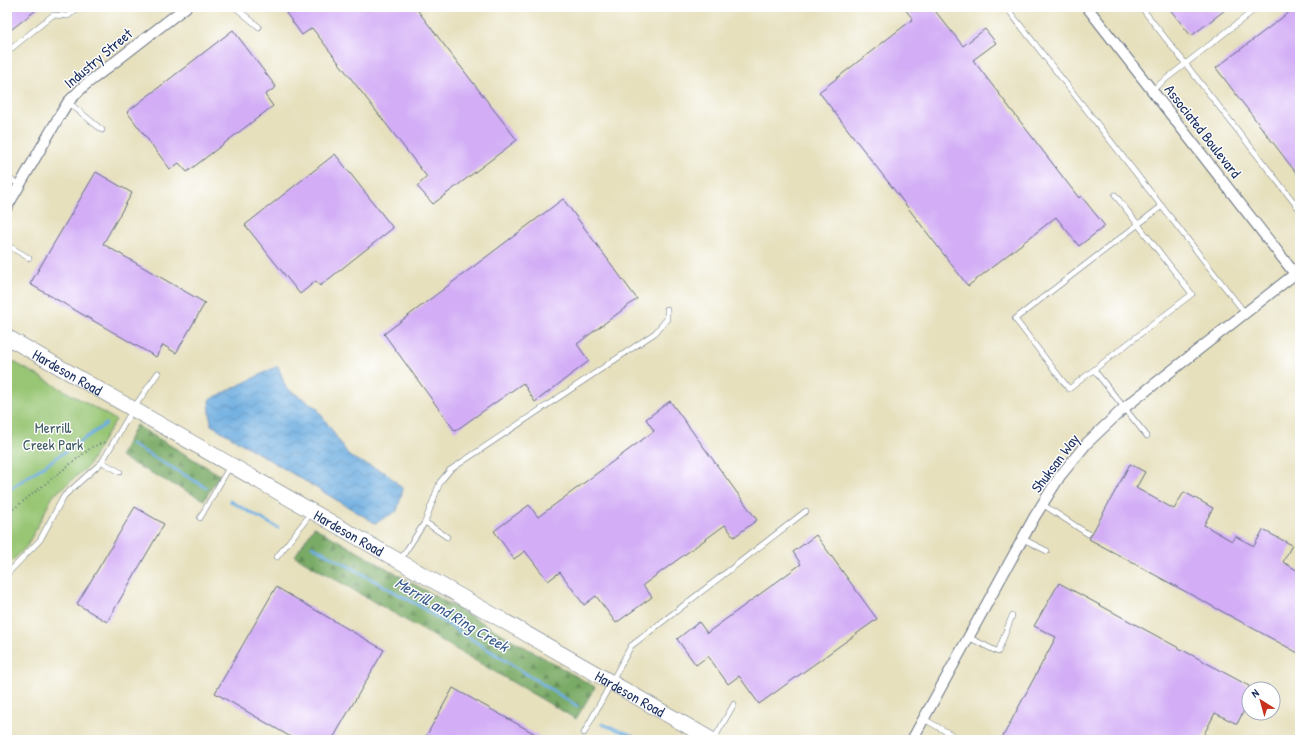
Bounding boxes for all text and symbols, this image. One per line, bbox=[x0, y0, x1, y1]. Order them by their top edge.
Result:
street label: Industry Street bbox=[59, 23, 137, 93]
street label: Associated Boulevard bbox=[1160, 80, 1246, 182]
street label: Hardeson Road bbox=[29, 343, 107, 400]
park label: Merrill Creek Park bbox=[23, 417, 83, 455]
street label: Shuksan Way bbox=[1026, 429, 1084, 497]
street label: Hardeson Road bbox=[310, 504, 388, 561]
water label: Merrill and Ring Creek bbox=[391, 571, 514, 657]
street label: Hardeson Road bbox=[592, 665, 669, 722]
north arrow bbox=[1241, 681, 1281, 721]
text: N bbox=[1248, 686, 1262, 700]

